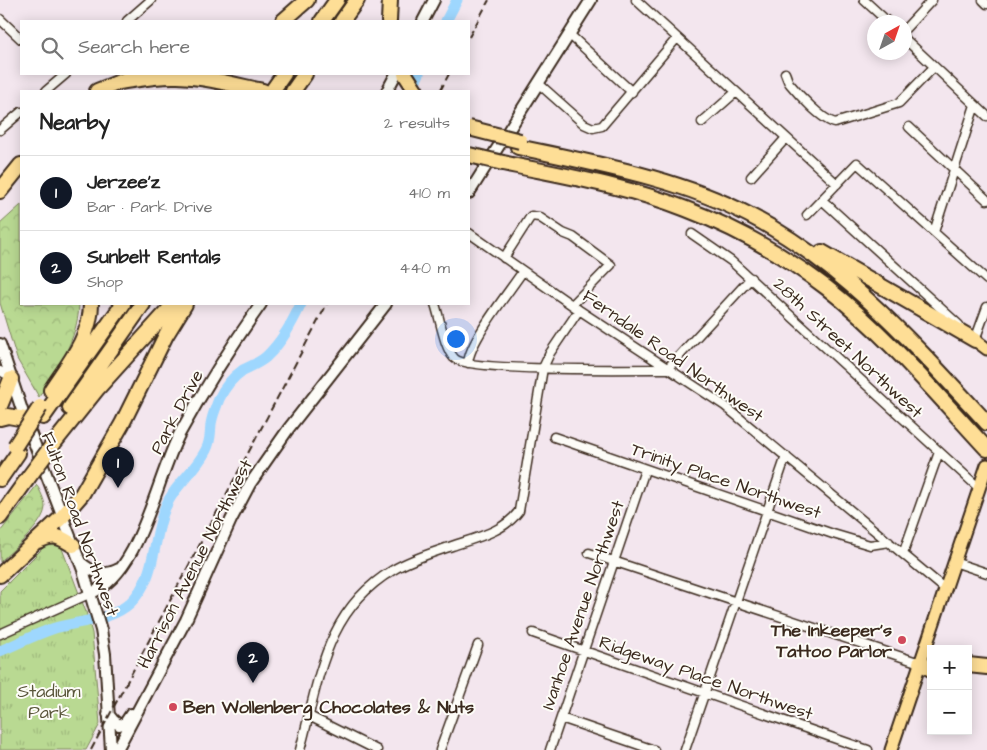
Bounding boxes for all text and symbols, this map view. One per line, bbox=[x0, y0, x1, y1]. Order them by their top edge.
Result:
north arrow bbox=[867, 15, 912, 60]
search box bbox=[20, 20, 470, 75]
icon: search bbox=[38, 34, 66, 62]
text: Search here bbox=[78, 34, 190, 61]
text: Nearby bbox=[40, 108, 110, 137]
text: 2 results bbox=[384, 112, 450, 134]
text: Jerzee'z bbox=[87, 169, 160, 196]
text: 1 bbox=[55, 182, 57, 204]
text: 410 m bbox=[408, 182, 450, 204]
text: Bar · Park Drive bbox=[87, 196, 212, 218]
text: Sunbelt Rentals bbox=[87, 244, 221, 271]
text: 2 bbox=[51, 257, 61, 279]
text: 440 m bbox=[399, 257, 450, 279]
text: Shop bbox=[87, 271, 123, 293]
street label: 28th Street Northwest bbox=[768, 272, 929, 425]
street label: Ferndale Road Northwest bbox=[577, 284, 769, 429]
your location bbox=[443, 326, 469, 352]
street label: Park Drive bbox=[144, 365, 210, 459]
street label: Fulton Road Northwest bbox=[35, 428, 125, 620]
street label: Trinity Place Northwest bbox=[627, 437, 825, 527]
pin: 1 bbox=[102, 447, 134, 488]
street label: Harrison Avenue Northwest bbox=[131, 454, 259, 673]
street label: Ivanhoe Avenue Northwest bbox=[535, 496, 631, 713]
place label: The Inkeeper's Tattoo Parlor bbox=[770, 618, 892, 664]
street label: Ridgeway Place Northwest bbox=[595, 630, 817, 728]
marker: The Inkeeper's Tattoo Parlor bbox=[896, 634, 908, 646]
pin: 2 bbox=[237, 642, 269, 683]
map controls bbox=[927, 645, 972, 735]
button: + bbox=[927, 645, 972, 690]
park label: Stadium Park bbox=[17, 679, 81, 725]
button: − bbox=[927, 690, 972, 735]
place label: Ben Wollenberg Chocolates & Nuts bbox=[183, 695, 474, 721]
marker: Ben Wollenberg Chocolates & Nuts bbox=[167, 701, 179, 713]

